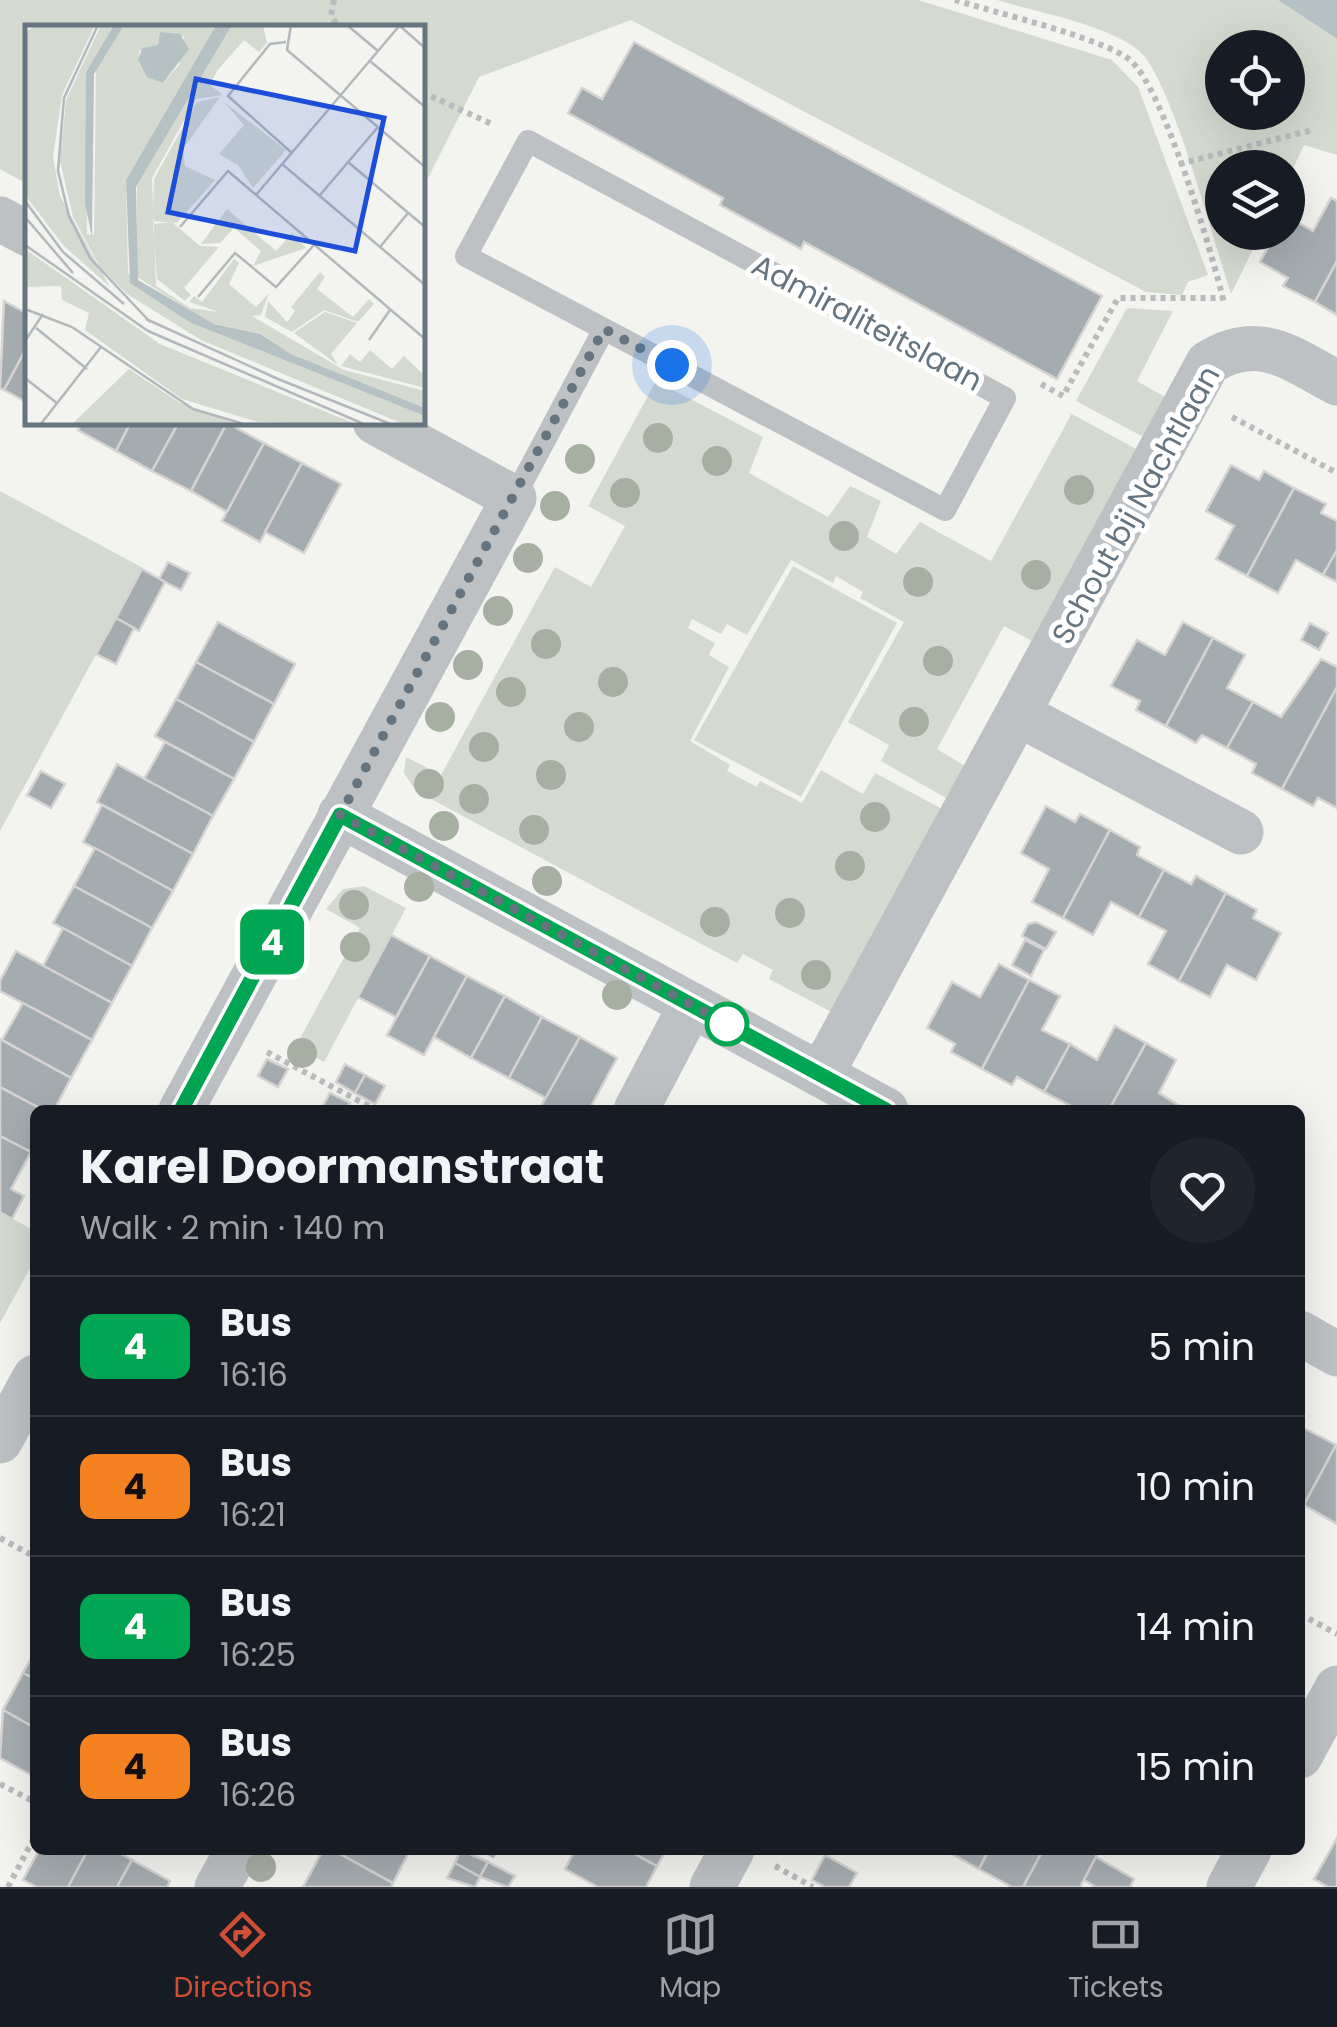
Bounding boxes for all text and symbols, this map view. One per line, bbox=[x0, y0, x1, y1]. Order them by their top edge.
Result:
inset map bbox=[25, 25, 425, 425]
map controls bbox=[1205, 30, 1305, 250]
button: locate bbox=[1205, 30, 1305, 130]
button: layers bbox=[1205, 150, 1305, 250]
street label: Admiraliteitslaan bbox=[744, 244, 990, 402]
your location bbox=[647, 340, 697, 390]
street label: Schout bij Nachtlaan bbox=[1041, 358, 1230, 652]
line badge: 4 bbox=[240, 910, 304, 974]
text: 4 bbox=[260, 918, 284, 967]
unlabelled marker bbox=[706, 1003, 748, 1045]
text: Karel Doormanstraat bbox=[80, 1133, 604, 1200]
button: heart bbox=[1150, 1138, 1255, 1243]
text: Walk · 2 min · 140 m bbox=[80, 1205, 385, 1250]
text: Bus bbox=[220, 1296, 292, 1349]
text: 5 min bbox=[1148, 1320, 1255, 1373]
text: 4 bbox=[123, 1322, 147, 1371]
text: 16:16 bbox=[220, 1352, 288, 1397]
text: Bus bbox=[220, 1436, 292, 1489]
text: 10 min bbox=[1136, 1460, 1255, 1513]
text: 4 bbox=[123, 1462, 147, 1511]
text: 16:21 bbox=[220, 1492, 286, 1537]
text: Bus bbox=[220, 1576, 292, 1629]
text: 14 min bbox=[1136, 1600, 1255, 1653]
text: 4 bbox=[123, 1602, 147, 1651]
text: 16:25 bbox=[220, 1632, 296, 1677]
text: Bus bbox=[220, 1716, 292, 1769]
text: 15 min bbox=[1136, 1740, 1255, 1793]
text: 4 bbox=[123, 1742, 147, 1791]
text: 16:26 bbox=[220, 1772, 296, 1817]
tab: Directions bbox=[173, 1907, 312, 2009]
tab: Map bbox=[659, 1907, 721, 2009]
tab: Tickets bbox=[1068, 1907, 1164, 2009]

